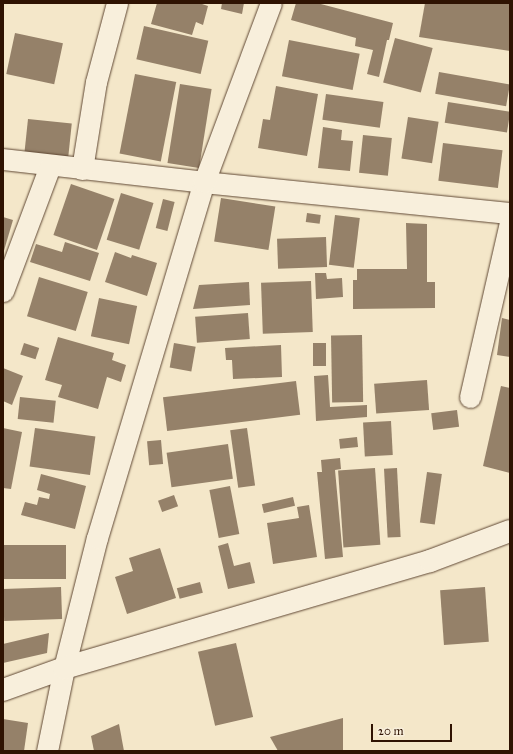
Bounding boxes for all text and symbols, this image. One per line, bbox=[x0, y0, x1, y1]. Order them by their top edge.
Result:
scale bar bbox=[373, 716, 454, 742]
text: 20 m bbox=[378, 724, 404, 738]

